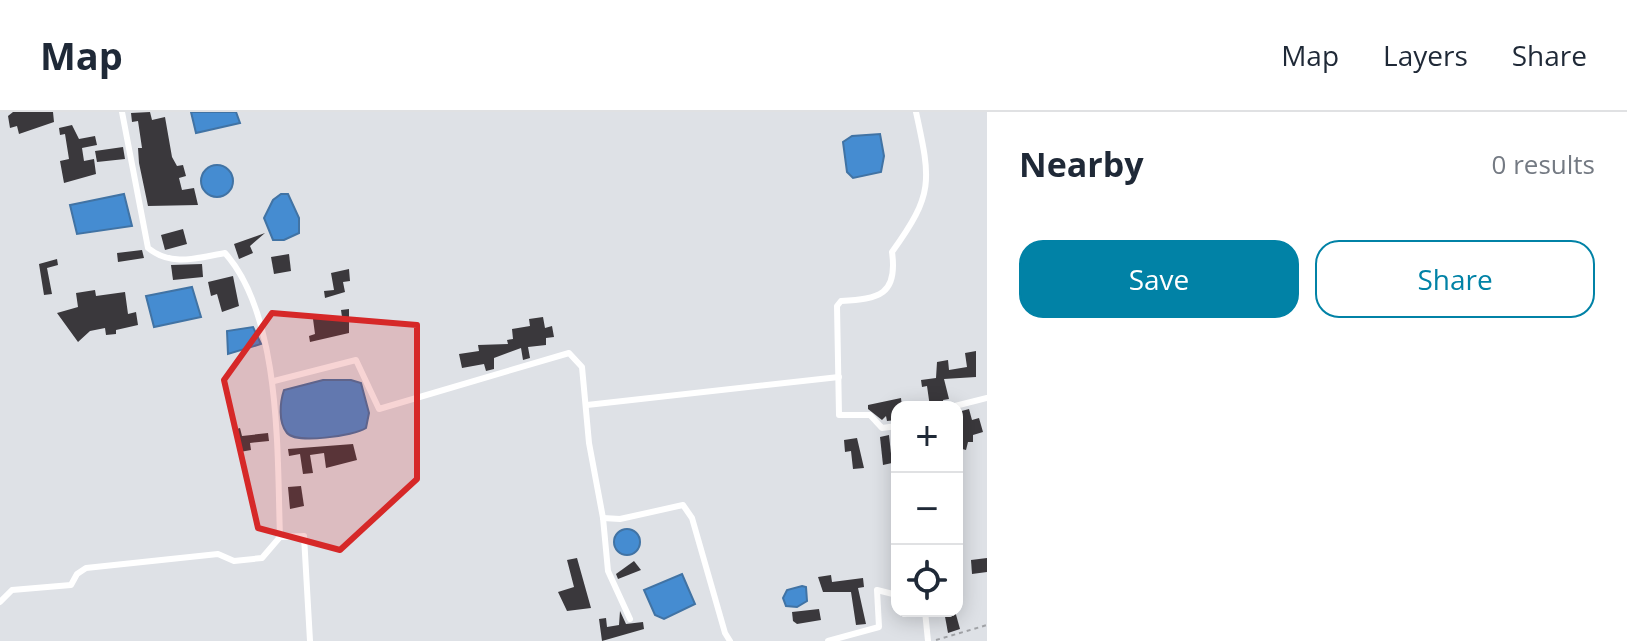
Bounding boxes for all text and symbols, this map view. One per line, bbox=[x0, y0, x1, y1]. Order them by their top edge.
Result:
text: Map bbox=[40, 29, 123, 81]
text: Map bbox=[1281, 36, 1339, 74]
text: Layers bbox=[1383, 36, 1468, 74]
text: Share bbox=[1512, 36, 1587, 74]
text: Nearby bbox=[1019, 141, 1144, 187]
text: 0 results bbox=[1492, 146, 1595, 182]
button: Save bbox=[1019, 240, 1299, 318]
button: Share bbox=[1315, 240, 1595, 318]
map controls bbox=[891, 401, 963, 617]
button: + bbox=[891, 401, 963, 473]
button: − bbox=[891, 473, 963, 545]
button: locate bbox=[891, 545, 963, 617]

